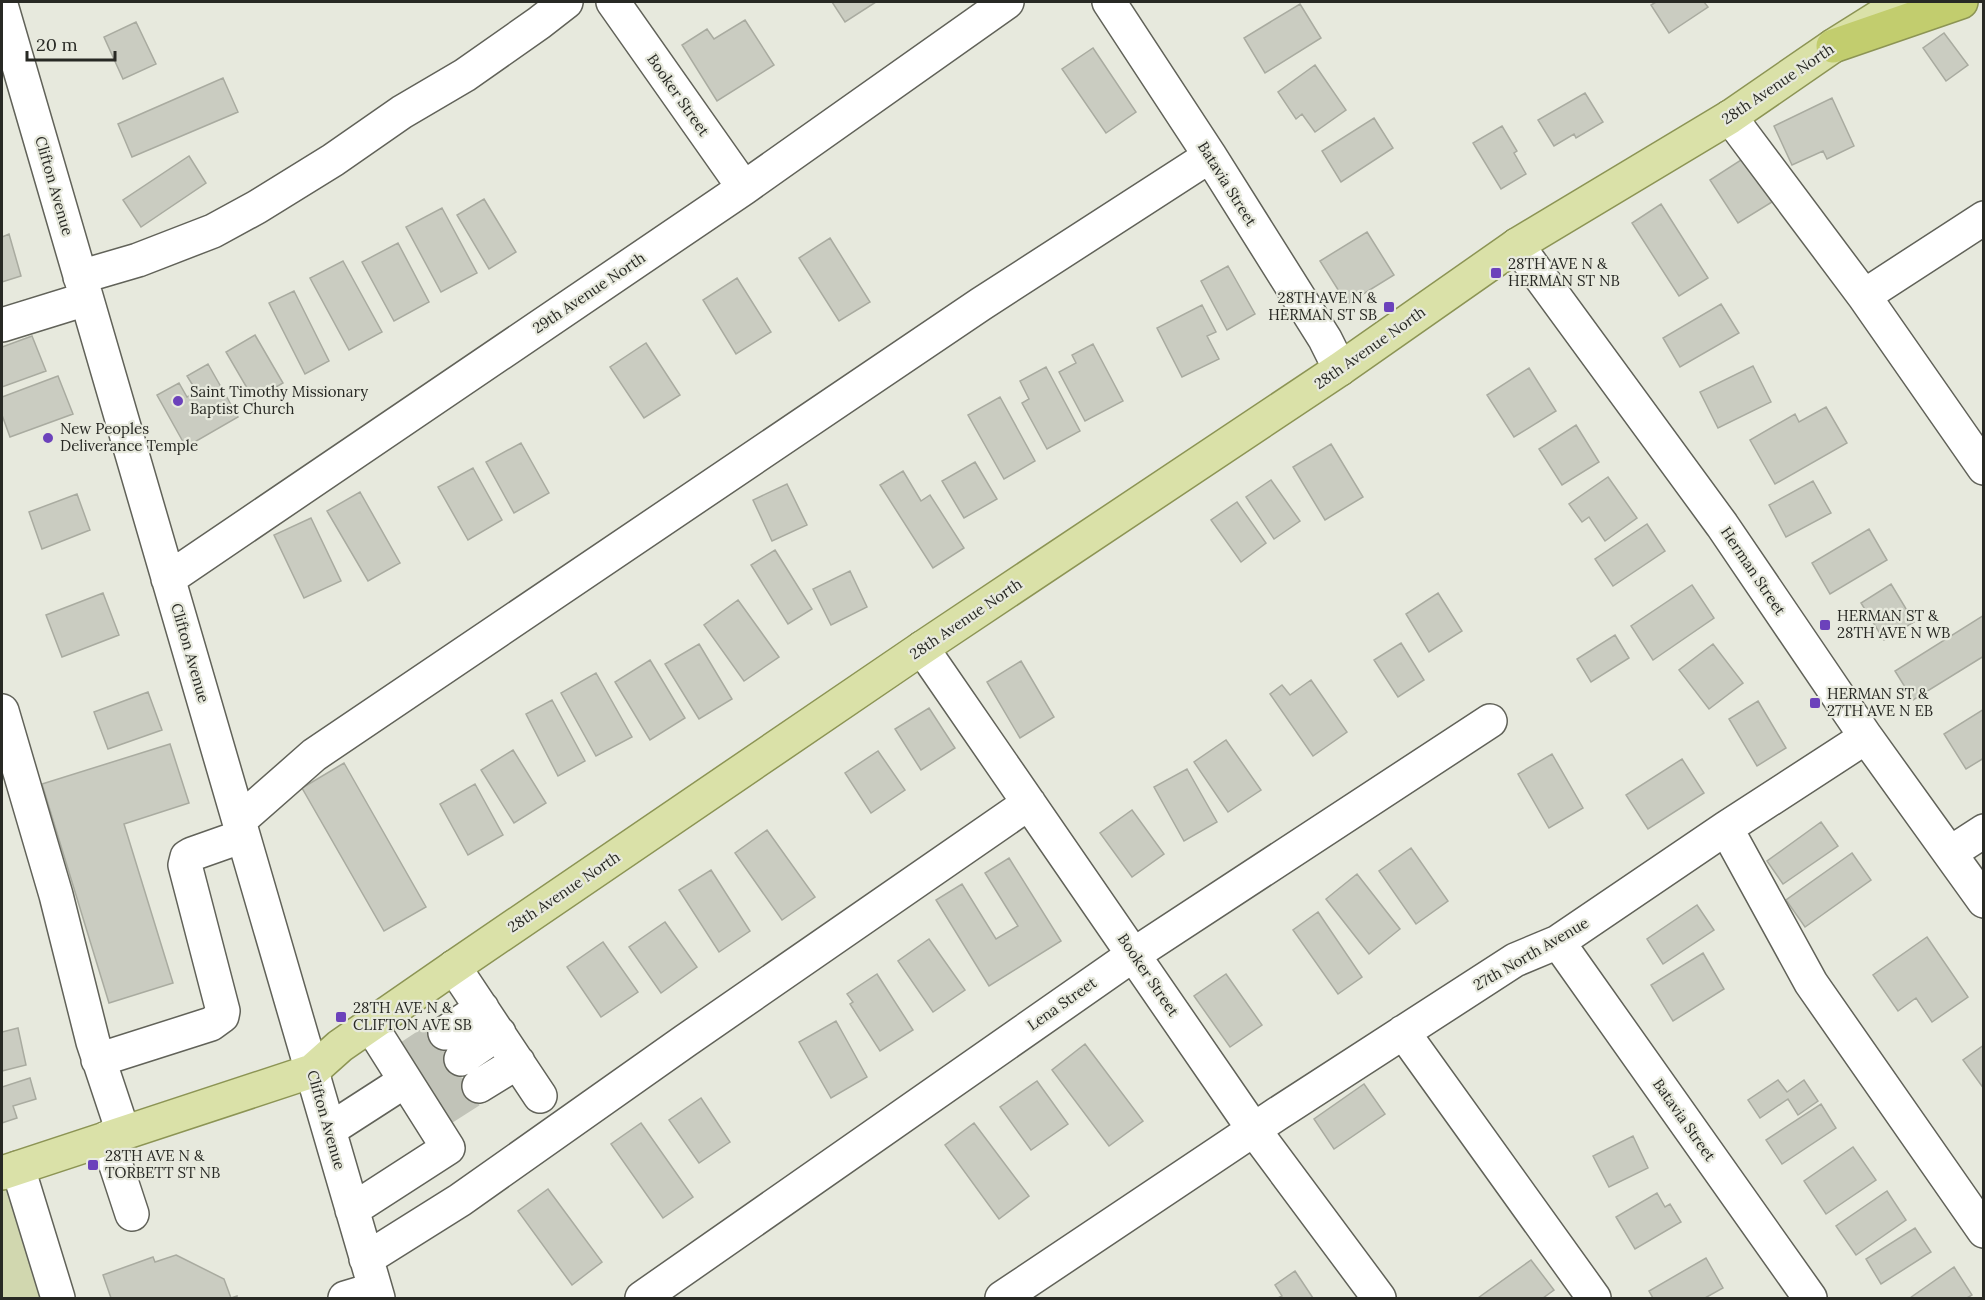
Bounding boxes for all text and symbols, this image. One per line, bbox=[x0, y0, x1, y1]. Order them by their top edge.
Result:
scale bar bbox=[27, 24, 116, 62]
text: 20 m bbox=[36, 33, 78, 56]
street label: 28th Avenue North bbox=[1718, 39, 1838, 128]
street label: Booker Street bbox=[643, 50, 714, 140]
street label: Clifton Avenue bbox=[31, 134, 78, 238]
street label: Batavia Street bbox=[1194, 138, 1261, 230]
street label: 29th Avenue North bbox=[529, 248, 649, 337]
place label: 28TH AVE N & HERMAN ST NB bbox=[1508, 254, 1620, 290]
marker: 28TH AVE N & HERMAN ST NB bbox=[1489, 266, 1503, 280]
place label: 28TH AVE N & HERMAN ST SB bbox=[1268, 288, 1378, 324]
marker: 28TH AVE N & HERMAN ST SB bbox=[1382, 300, 1396, 314]
street label: 28th Avenue North bbox=[1310, 302, 1429, 393]
place label: Saint Timothy Missionary Baptist Church bbox=[190, 382, 368, 418]
marker: Saint Timothy Missionary Baptist Church bbox=[171, 394, 185, 408]
place label: New Peoples Deliverance Temple bbox=[60, 419, 198, 455]
marker: New Peoples Deliverance Temple bbox=[41, 431, 55, 445]
street label: Herman Street bbox=[1717, 523, 1790, 619]
street label: 28th Avenue North bbox=[906, 574, 1026, 663]
street label: Clifton Avenue bbox=[167, 601, 214, 705]
place label: HERMAN ST & 28TH AVE N WB bbox=[1837, 606, 1950, 642]
marker: HERMAN ST & 28TH AVE N WB bbox=[1818, 618, 1832, 632]
place label: HERMAN ST & 27TH AVE N EB bbox=[1827, 684, 1933, 720]
marker: HERMAN ST & 27TH AVE N EB bbox=[1808, 696, 1822, 710]
street label: 28th Avenue North bbox=[504, 847, 624, 936]
street label: 27th North Avenue bbox=[1470, 913, 1592, 994]
street label: Booker Street bbox=[1114, 930, 1183, 1020]
street label: Lena Street bbox=[1023, 973, 1100, 1034]
place label: 28TH AVE N & CLIFTON AVE SB bbox=[353, 998, 472, 1034]
marker: 28TH AVE N & CLIFTON AVE SB bbox=[334, 1010, 348, 1024]
street label: Clifton Avenue bbox=[303, 1068, 350, 1172]
street label: Batavia Street bbox=[1649, 1075, 1720, 1165]
place label: 28TH AVE N & TORBETT ST NB bbox=[105, 1146, 220, 1182]
marker: 28TH AVE N & TORBETT ST NB bbox=[86, 1158, 100, 1172]

